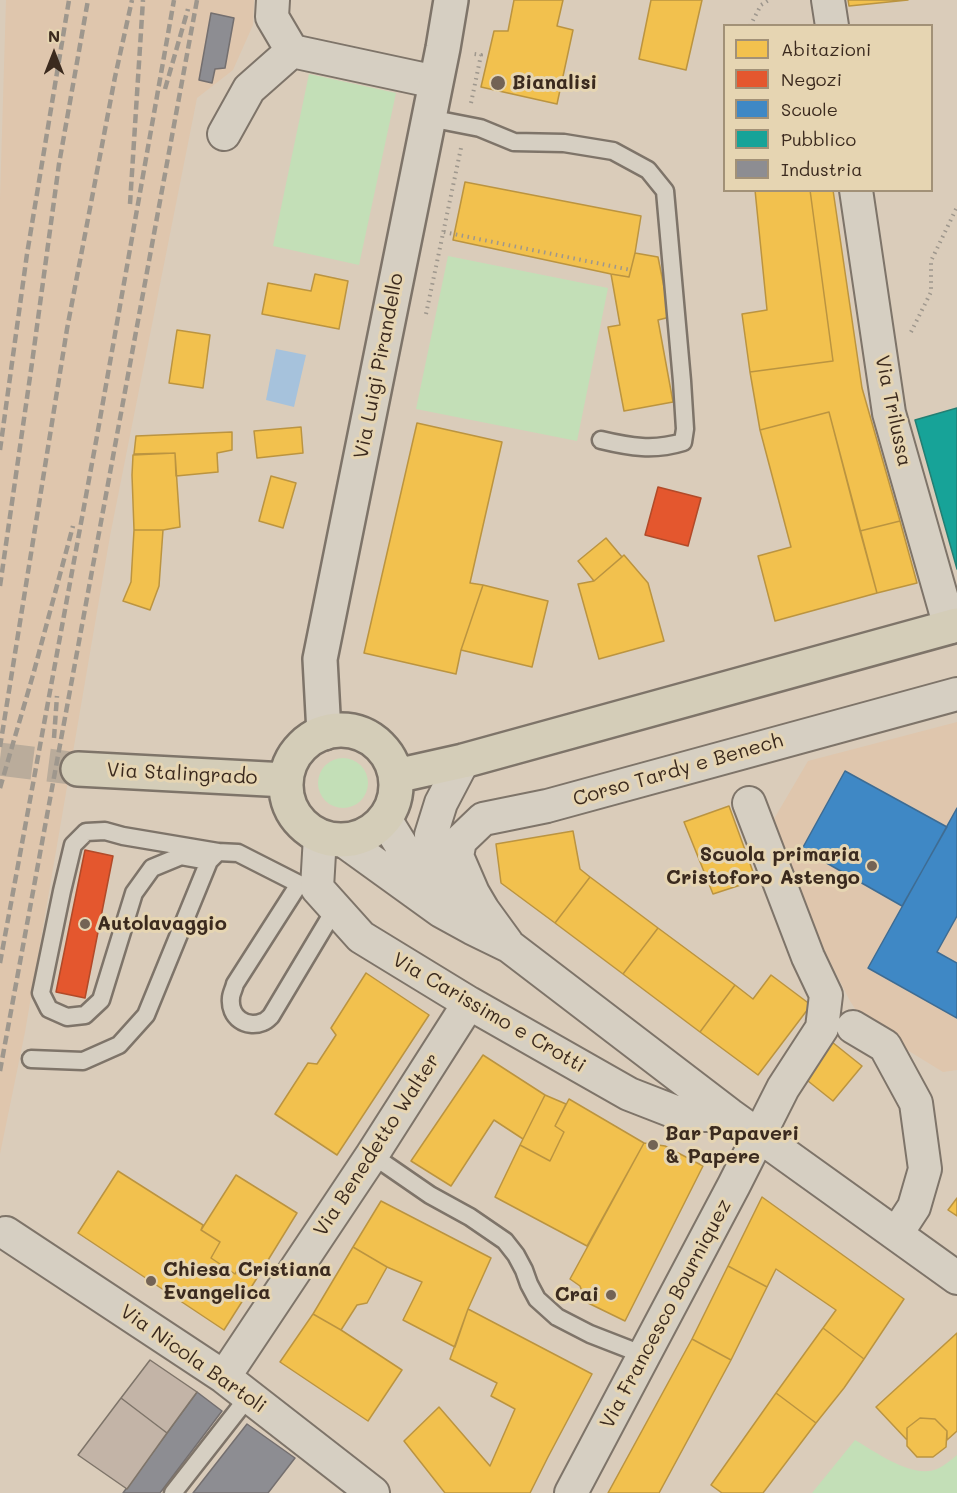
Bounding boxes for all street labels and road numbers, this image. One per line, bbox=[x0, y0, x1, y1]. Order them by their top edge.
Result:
street label: Via Luigi Pirandello bbox=[349, 271, 409, 461]
street label: Via Trilussa bbox=[870, 353, 916, 469]
street label: Corso Tardy e Benech bbox=[570, 729, 786, 811]
street label: Via Stalingrado bbox=[106, 758, 258, 790]
street label: Via Carissimo e Crotti bbox=[388, 948, 590, 1078]
street label: Via Benedetto Walter bbox=[309, 1049, 445, 1241]
street label: Via Francesco Bourniquez bbox=[595, 1195, 737, 1433]
street label: Via Nicola Bartoli bbox=[115, 1300, 271, 1418]

